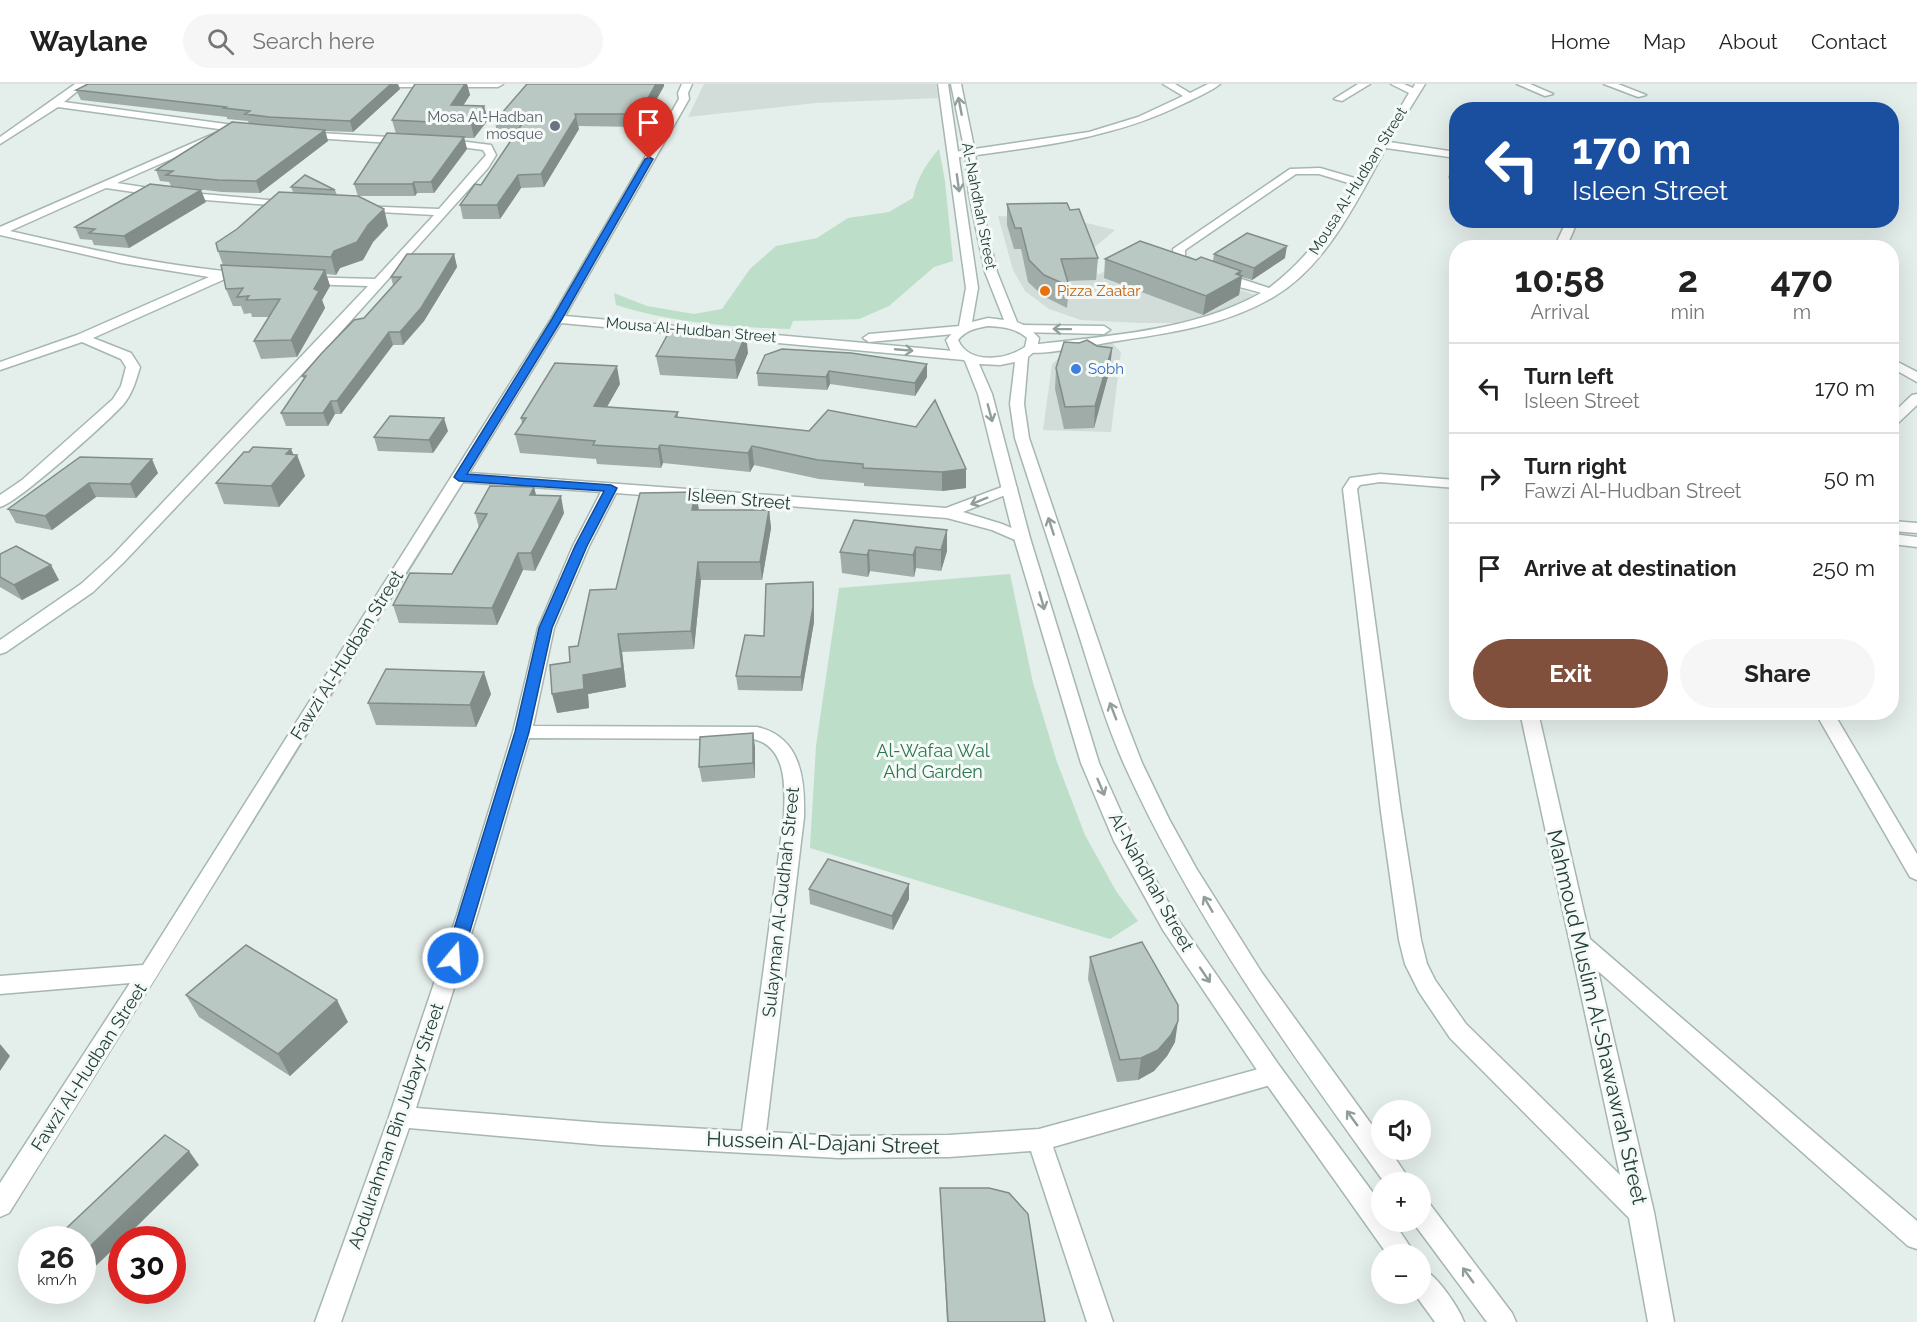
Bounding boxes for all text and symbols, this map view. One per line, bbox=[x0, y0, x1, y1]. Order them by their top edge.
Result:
search box bbox=[183, 14, 603, 68]
text: Waylane bbox=[30, 25, 147, 58]
icon: search bbox=[204, 25, 237, 58]
text: Search here bbox=[252, 28, 375, 54]
text: Home bbox=[1551, 29, 1610, 54]
text: Map bbox=[1643, 29, 1686, 54]
text: About bbox=[1719, 29, 1778, 54]
text: Contact bbox=[1811, 29, 1887, 54]
one-way arrow bbox=[954, 96, 965, 116]
pin bbox=[623, 97, 674, 159]
street label: Mousa Al-Hudban Street bbox=[1305, 104, 1411, 258]
icon: arrive bbox=[632, 106, 665, 139]
place label: Mosa Al-Hadban mosque bbox=[427, 108, 543, 143]
marker: Mosa Al-Hadban mosque bbox=[548, 119, 562, 133]
text: 170 m bbox=[1572, 125, 1691, 174]
icon: left bbox=[1473, 126, 1551, 204]
street label: Al-Nahdhah Street bbox=[958, 141, 1000, 271]
one-way arrow bbox=[953, 173, 964, 193]
text: Isleen Street bbox=[1572, 175, 1728, 206]
text: 10:58 bbox=[1515, 258, 1605, 300]
text: 2 bbox=[1678, 258, 1698, 300]
text: 470 bbox=[1771, 258, 1833, 300]
place label: Pizza Zaatar bbox=[1057, 282, 1141, 300]
marker: Pizza Zaatar bbox=[1038, 284, 1052, 298]
text: Arrival bbox=[1530, 300, 1589, 324]
text: min bbox=[1671, 300, 1705, 324]
text: m bbox=[1793, 300, 1811, 324]
street label: Mousa Al-Hudban Street bbox=[605, 314, 777, 346]
one-way arrow bbox=[1053, 323, 1073, 335]
one-way arrow bbox=[894, 345, 913, 356]
place label: Sobh bbox=[1088, 360, 1124, 378]
marker: Sobh bbox=[1069, 362, 1083, 376]
text: Turn left bbox=[1524, 363, 1614, 389]
icon: left bbox=[1473, 372, 1506, 405]
text: 170 m bbox=[1815, 375, 1875, 401]
text: Isleen Street bbox=[1524, 389, 1640, 413]
one-way arrow bbox=[984, 403, 996, 422]
text: Turn right bbox=[1524, 453, 1627, 479]
icon: right bbox=[1473, 462, 1506, 495]
text: 50 m bbox=[1824, 465, 1875, 491]
text: Fawzi Al-Hudban Street bbox=[1524, 479, 1742, 503]
street label: Isleen Street bbox=[686, 484, 792, 513]
one-way arrow bbox=[970, 496, 989, 507]
one-way arrow bbox=[1045, 517, 1056, 536]
icon: arrive bbox=[1473, 552, 1506, 585]
text: Arrive at destination bbox=[1524, 555, 1737, 581]
text: 250 m bbox=[1812, 555, 1875, 581]
street label: Fawzi Al-Hudban Street bbox=[286, 566, 407, 743]
one-way arrow bbox=[1037, 591, 1048, 610]
button: Exit bbox=[1473, 639, 1668, 708]
button: Share bbox=[1680, 639, 1875, 708]
one-way arrow bbox=[1107, 702, 1118, 720]
park label: Al-Wafaa Wal Ahd Garden bbox=[876, 740, 990, 782]
one-way arrow bbox=[1095, 777, 1107, 795]
street label: Sulayman Al-Qudhah Street bbox=[758, 786, 803, 1018]
street label: Al-Nahdhah Street bbox=[1105, 809, 1198, 955]
street label: Mahmoud Muslim Al-Shawawrah Street bbox=[1542, 827, 1653, 1207]
one-way arrow bbox=[1201, 896, 1213, 913]
position arrow bbox=[421, 926, 485, 990]
one-way arrow bbox=[1199, 966, 1211, 983]
street label: Fawzi Al-Hudban Street bbox=[26, 979, 151, 1155]
street label: Abdulrahman Bin Jubayr Street bbox=[343, 1000, 448, 1252]
map controls bbox=[1371, 1100, 1431, 1304]
button: sound bbox=[1371, 1100, 1431, 1160]
one-way arrow bbox=[1346, 1111, 1358, 1127]
street label: Hussein Al-Dajani Street bbox=[706, 1126, 940, 1159]
button: + bbox=[1371, 1172, 1431, 1232]
speed limit sign: 30 bbox=[108, 1226, 186, 1304]
text: 26 bbox=[39, 1240, 75, 1275]
button: − bbox=[1371, 1244, 1431, 1304]
one-way arrow bbox=[1462, 1267, 1475, 1283]
text: km/h bbox=[37, 1271, 77, 1289]

